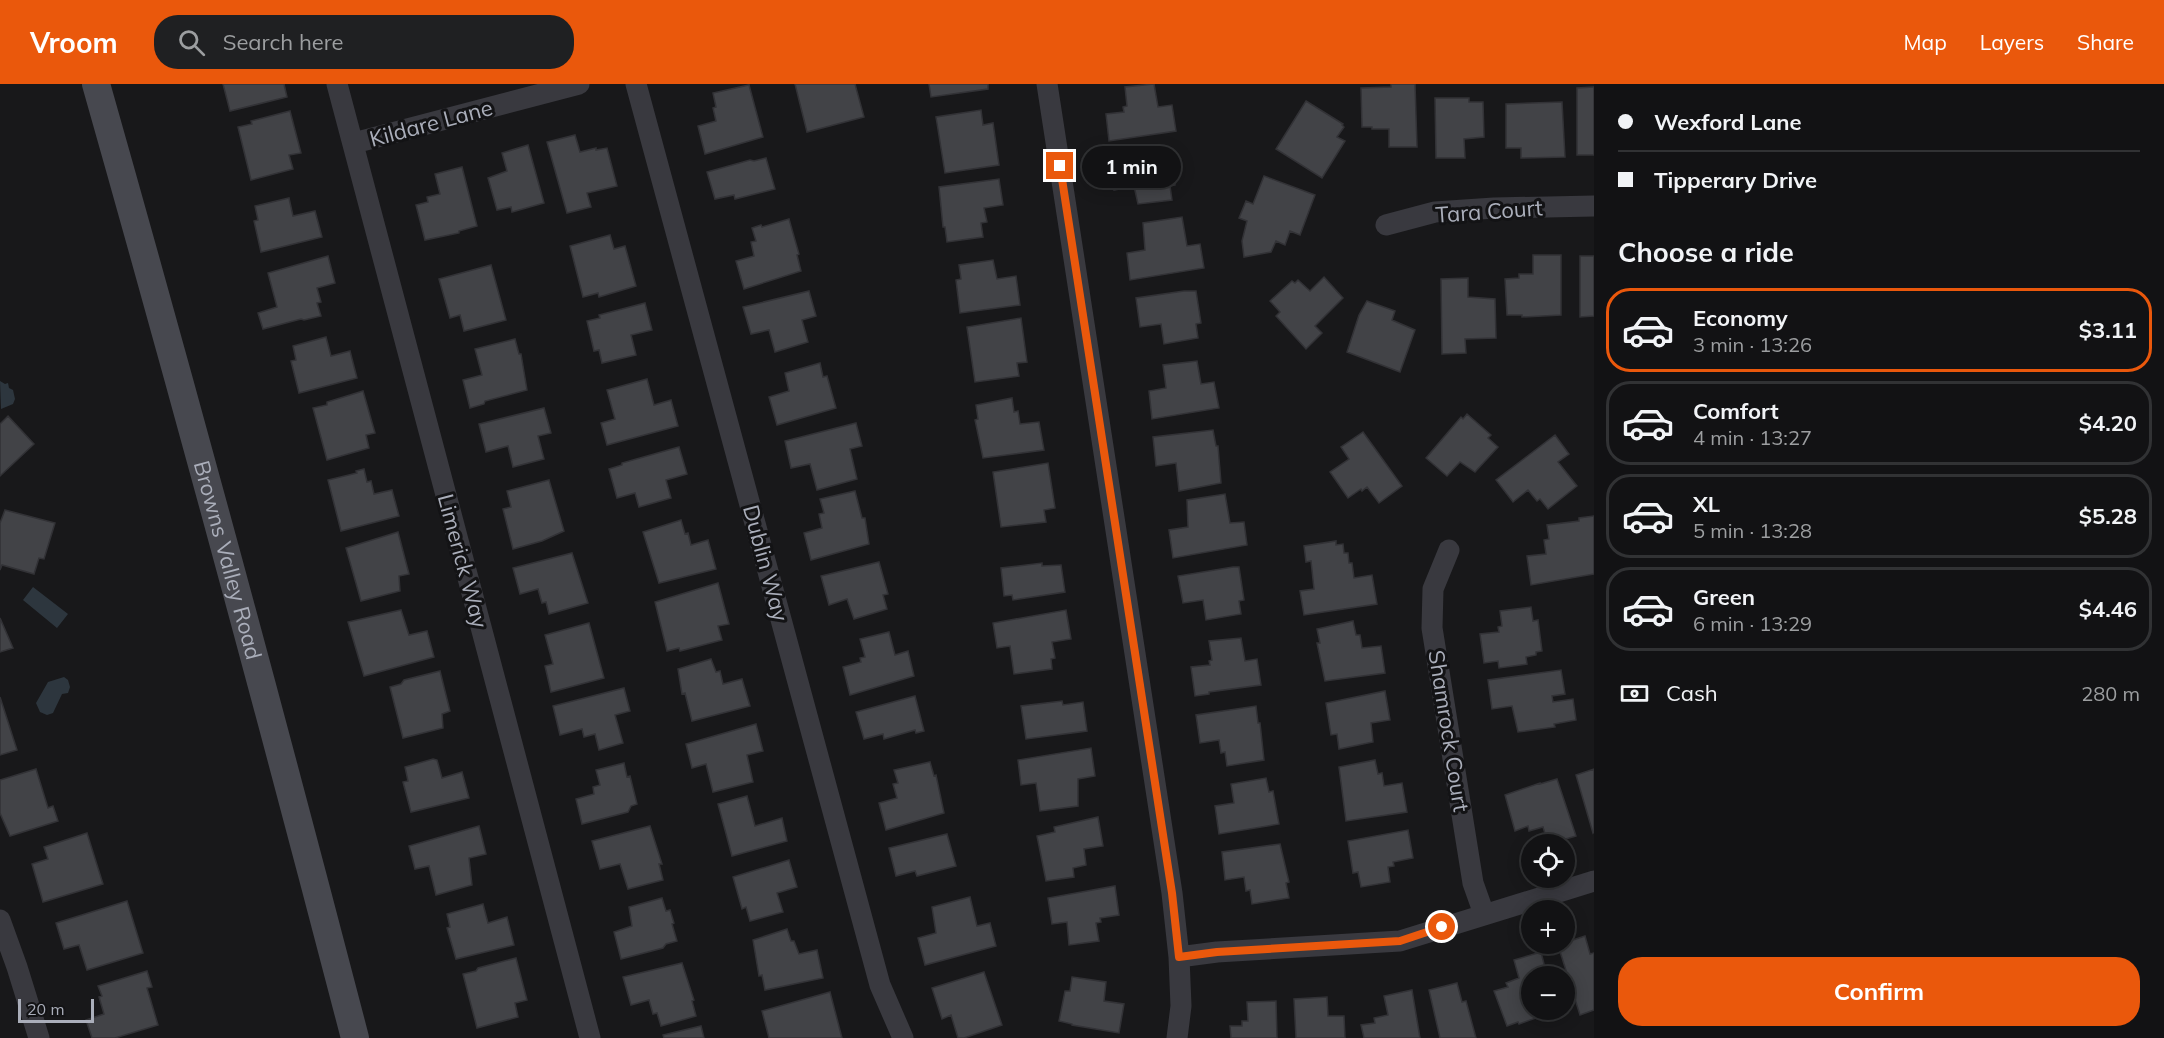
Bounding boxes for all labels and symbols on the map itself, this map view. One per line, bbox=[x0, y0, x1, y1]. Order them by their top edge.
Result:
street label: Kildare Lane bbox=[366, 93, 496, 153]
callout: 1 min bbox=[1081, 145, 1180, 187]
route end bbox=[1046, 152, 1073, 179]
street label: Tara Court bbox=[1434, 193, 1544, 229]
street label: Browns Valley Road bbox=[188, 457, 268, 663]
street label: Limerick Way bbox=[432, 491, 494, 631]
street label: Dublin Way bbox=[737, 502, 795, 625]
street label: Shamrock Court bbox=[1422, 648, 1476, 814]
route start bbox=[1428, 913, 1455, 940]
scale bar bbox=[18, 996, 94, 1024]

